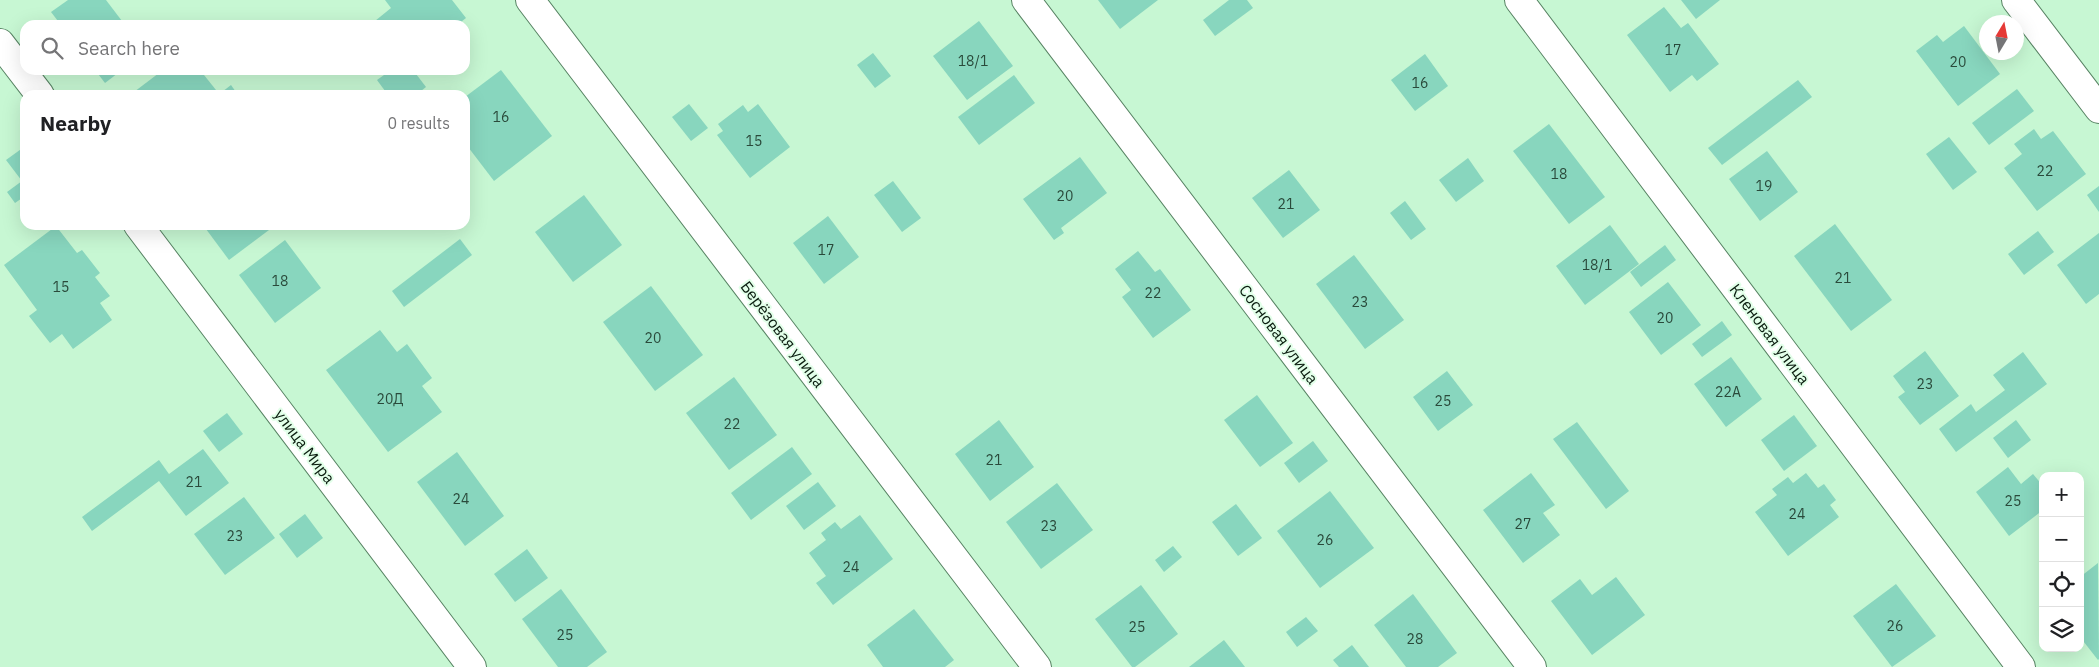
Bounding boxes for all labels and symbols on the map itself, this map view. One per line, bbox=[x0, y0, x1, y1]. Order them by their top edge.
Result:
north arrow bbox=[1979, 15, 2024, 60]
house number: 17 bbox=[1665, 41, 1681, 59]
house number: 18/1 bbox=[958, 52, 988, 70]
house number: 20 bbox=[1950, 53, 1966, 71]
house number: 16 bbox=[1412, 74, 1428, 92]
house number: 16 bbox=[493, 108, 509, 126]
house number: 15 bbox=[746, 132, 762, 150]
house number: 22 bbox=[2037, 162, 2053, 180]
house number: 18 bbox=[1551, 165, 1567, 183]
house number: 19 bbox=[1756, 177, 1772, 195]
house number: 20 bbox=[1057, 187, 1073, 205]
house number: 21 bbox=[1278, 195, 1294, 213]
house number: 17 bbox=[818, 241, 834, 259]
house number: 18/1 bbox=[1582, 256, 1612, 274]
house number: 21 bbox=[1835, 269, 1851, 287]
house number: 18 bbox=[272, 272, 288, 290]
street label: Берёзовая улица bbox=[736, 277, 830, 392]
house number: 15 bbox=[53, 278, 69, 296]
street label: Сосновая улица bbox=[1235, 280, 1323, 388]
street label: Кленовая улица bbox=[1726, 280, 1815, 389]
house number: 22 bbox=[1145, 284, 1161, 302]
house number: 23 bbox=[1352, 293, 1368, 311]
house number: 20 bbox=[1657, 309, 1673, 327]
house number: 20 bbox=[645, 329, 661, 347]
house number: 23 bbox=[1917, 375, 1933, 393]
house number: 22А bbox=[1715, 383, 1741, 401]
house number: 20Д bbox=[377, 390, 403, 408]
house number: 25 bbox=[1435, 392, 1451, 410]
street label: улица Мира bbox=[270, 405, 340, 488]
house number: 22 bbox=[724, 415, 740, 433]
house number: 21 bbox=[986, 451, 1002, 469]
house number: 21 bbox=[186, 473, 202, 491]
house number: 24 bbox=[453, 490, 469, 508]
house number: 25 bbox=[2005, 492, 2021, 510]
house number: 24 bbox=[1789, 505, 1805, 523]
house number: 27 bbox=[1515, 515, 1531, 533]
house number: 23 bbox=[1041, 517, 1057, 535]
house number: 23 bbox=[227, 527, 243, 545]
house number: 26 bbox=[1317, 531, 1333, 549]
house number: 24 bbox=[843, 558, 859, 576]
house number: 26 bbox=[1887, 617, 1903, 635]
house number: 25 bbox=[1129, 618, 1145, 636]
house number: 25 bbox=[557, 626, 573, 644]
house number: 28 bbox=[1407, 630, 1423, 648]

